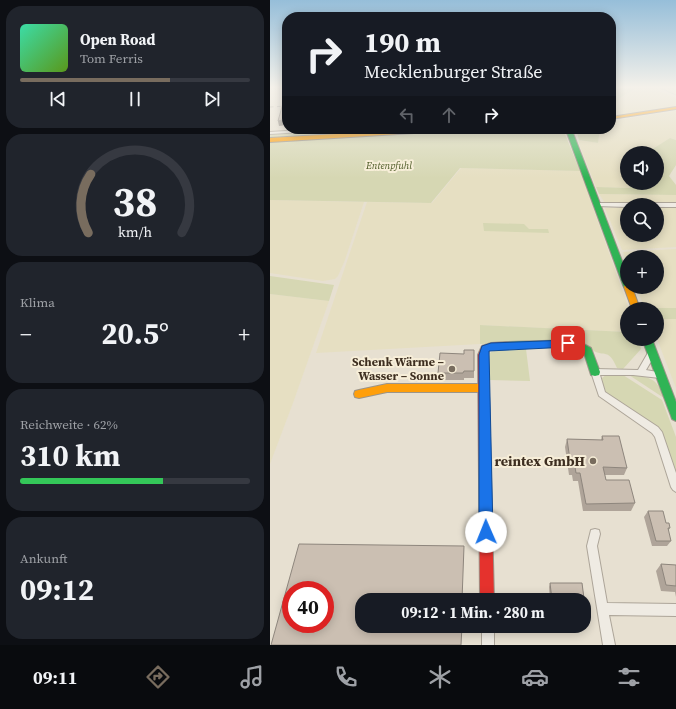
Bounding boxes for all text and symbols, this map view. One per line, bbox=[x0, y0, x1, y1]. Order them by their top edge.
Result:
text: 190 m bbox=[364, 23, 441, 61]
icon: right bbox=[298, 28, 350, 80]
text: Open Road bbox=[80, 29, 155, 50]
text: Tom Ferris bbox=[80, 50, 143, 67]
text: Mecklenburger Straße bbox=[364, 59, 543, 84]
icon: previous bbox=[47, 88, 69, 110]
icon: pause bbox=[124, 88, 146, 110]
icon: next bbox=[201, 88, 223, 110]
icon: left bbox=[396, 104, 418, 126]
icon: ahead bbox=[438, 104, 460, 126]
icon: right bbox=[480, 104, 502, 126]
map controls bbox=[620, 146, 664, 346]
button: sound bbox=[620, 146, 664, 190]
park label: Entenpfuhl bbox=[365, 159, 412, 172]
text: 38 bbox=[112, 172, 158, 229]
button: search bbox=[620, 198, 664, 242]
text: km/h bbox=[118, 221, 152, 241]
button: + bbox=[620, 250, 664, 294]
text: Klima bbox=[20, 294, 55, 311]
button: − bbox=[620, 302, 664, 346]
text: 20.5° bbox=[101, 313, 169, 354]
text: − bbox=[20, 319, 32, 349]
text: + bbox=[238, 319, 250, 349]
pin bbox=[551, 326, 585, 360]
icon: arrive bbox=[557, 332, 579, 354]
place label: Schenk Wärme – Wasser – Sonne bbox=[352, 354, 444, 384]
marker: Schenk Wärme – Wasser – Sonne bbox=[447, 364, 457, 374]
text: Reichweite · 62% bbox=[20, 416, 118, 433]
text: 310 km bbox=[20, 435, 120, 476]
place label: reintex GmbH bbox=[494, 451, 585, 471]
marker: reintex GmbH bbox=[588, 456, 598, 466]
position arrow bbox=[465, 511, 507, 553]
text: Ankunft bbox=[20, 550, 67, 567]
text: 09:12 bbox=[20, 569, 94, 610]
speed limit sign: 40 bbox=[282, 581, 334, 633]
text: 09:12 · 1 Min. · 280 m bbox=[401, 602, 545, 623]
icon: directions bbox=[144, 663, 172, 691]
icon: music bbox=[238, 663, 266, 691]
icon: phone bbox=[332, 663, 360, 691]
icon: climate bbox=[426, 663, 454, 691]
icon: car bbox=[521, 663, 549, 691]
icon: filters bbox=[615, 663, 643, 691]
text: 09:11 bbox=[33, 665, 78, 690]

